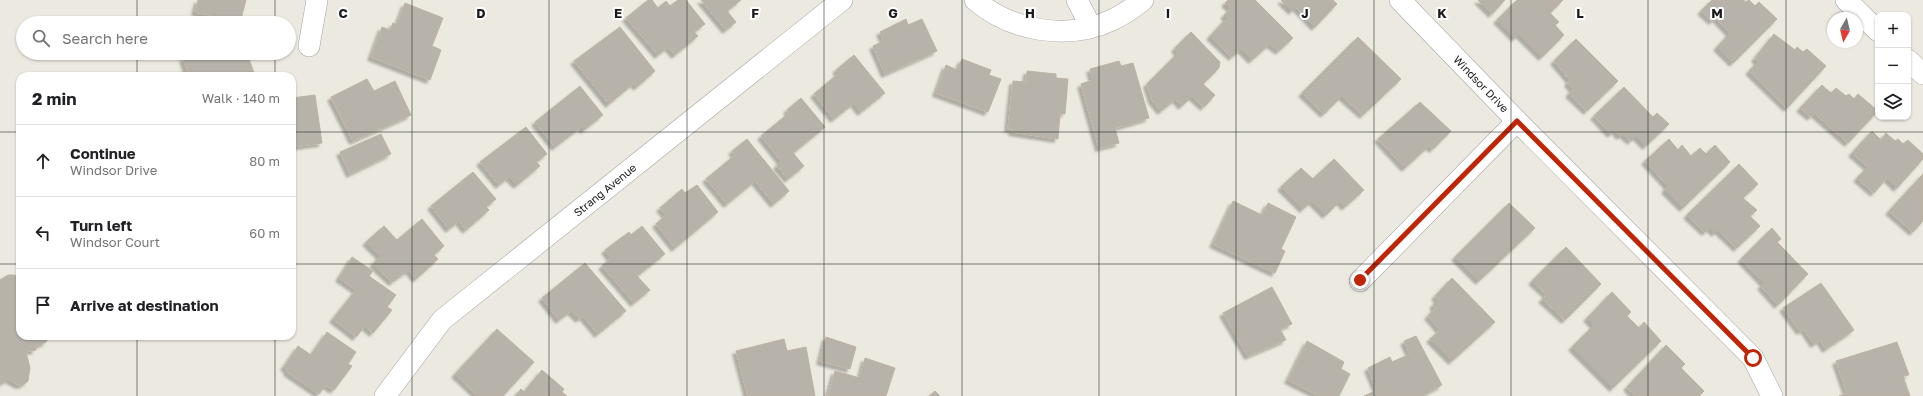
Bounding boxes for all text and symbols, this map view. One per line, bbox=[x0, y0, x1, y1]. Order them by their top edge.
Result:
text: C bbox=[338, 5, 348, 21]
text: D bbox=[476, 5, 486, 21]
text: E bbox=[614, 5, 622, 21]
text: F bbox=[751, 5, 759, 21]
text: G bbox=[888, 5, 898, 21]
text: H bbox=[1025, 5, 1035, 21]
text: I bbox=[1166, 5, 1170, 21]
text: J bbox=[1301, 5, 1309, 21]
text: K bbox=[1437, 5, 1447, 21]
text: L bbox=[1576, 5, 1584, 21]
text: M bbox=[1711, 5, 1723, 21]
north arrow bbox=[1827, 12, 1863, 48]
map controls bbox=[1875, 12, 1911, 120]
button: + bbox=[1875, 12, 1911, 48]
search box bbox=[16, 16, 296, 60]
icon: search bbox=[30, 27, 52, 49]
text: Search here bbox=[62, 29, 148, 47]
button: − bbox=[1875, 48, 1911, 84]
street label: Windsor Drive bbox=[1451, 53, 1512, 115]
button: layers bbox=[1875, 84, 1911, 120]
text: 2 min bbox=[32, 88, 76, 109]
text: Walk · 140 m bbox=[202, 90, 280, 106]
text: Continue bbox=[70, 144, 136, 162]
icon: ahead bbox=[32, 150, 54, 172]
text: 80 m bbox=[249, 153, 280, 169]
street label: Strang Avenue bbox=[571, 160, 639, 219]
text: Windsor Drive bbox=[70, 162, 157, 178]
text: Turn left bbox=[70, 216, 132, 234]
icon: left bbox=[32, 222, 54, 244]
text: 60 m bbox=[249, 225, 280, 241]
text: Windsor Court bbox=[70, 234, 160, 250]
route end bbox=[1351, 271, 1369, 289]
icon: arrive bbox=[32, 294, 54, 316]
text: Arrive at destination bbox=[70, 296, 219, 314]
route start bbox=[1744, 349, 1762, 367]

